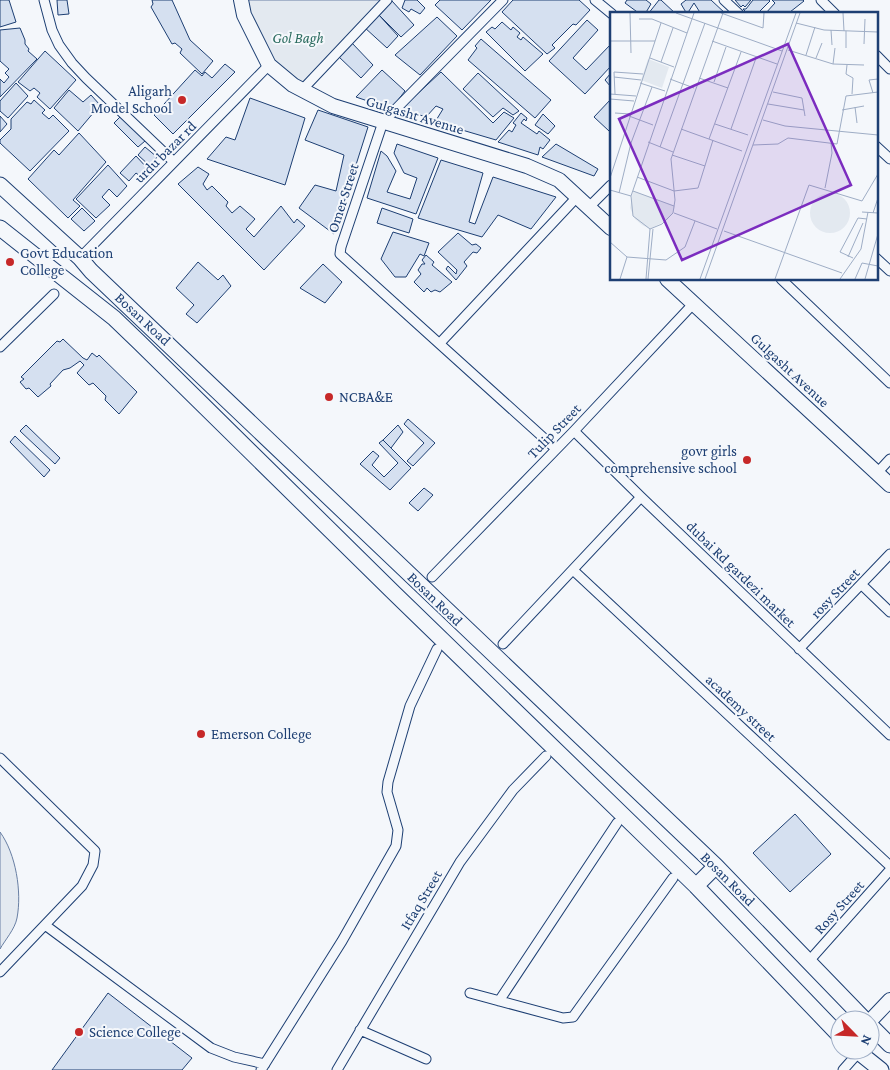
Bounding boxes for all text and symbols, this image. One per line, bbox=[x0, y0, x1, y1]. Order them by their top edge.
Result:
inset map bbox=[610, 12, 878, 280]
park label: Gol Bagh bbox=[272, 30, 324, 47]
place label: Aligarh Model School bbox=[91, 83, 172, 116]
street label: Gulgasht Avenue bbox=[364, 93, 466, 139]
marker: Aligarh Model School bbox=[176, 94, 188, 106]
street label: urdu bazar rd bbox=[131, 118, 199, 186]
street label: Omer Street bbox=[324, 160, 362, 235]
place label: Govt Education College bbox=[20, 245, 113, 279]
marker: Govt Education College bbox=[4, 256, 16, 268]
street label: Bosan Road bbox=[112, 289, 174, 349]
street label: Gulgasht Avenue bbox=[747, 330, 833, 411]
place label: NCBA&E bbox=[339, 389, 393, 405]
marker: NCBA&E bbox=[323, 391, 335, 403]
street label: Tulip Street bbox=[524, 400, 585, 462]
place label: govr girls comprehensive school bbox=[604, 443, 737, 477]
marker: govr girls comprehensive school bbox=[741, 454, 753, 466]
street label: dubai Rd gardezi market bbox=[682, 518, 800, 632]
street label: rosy Street bbox=[807, 564, 864, 622]
street label: Bosan Road bbox=[404, 569, 466, 629]
street label: academy street bbox=[702, 671, 780, 746]
place label: Emerson College bbox=[211, 726, 312, 743]
marker: Emerson College bbox=[195, 728, 207, 740]
street label: Bosan Road bbox=[698, 849, 758, 909]
street label: Itfaq Street bbox=[397, 866, 446, 933]
street label: Rosy Street bbox=[811, 876, 869, 938]
north arrow bbox=[830, 1010, 880, 1060]
place label: Science College bbox=[89, 1024, 181, 1041]
marker: Science College bbox=[73, 1026, 85, 1038]
text: N bbox=[857, 1033, 876, 1048]

